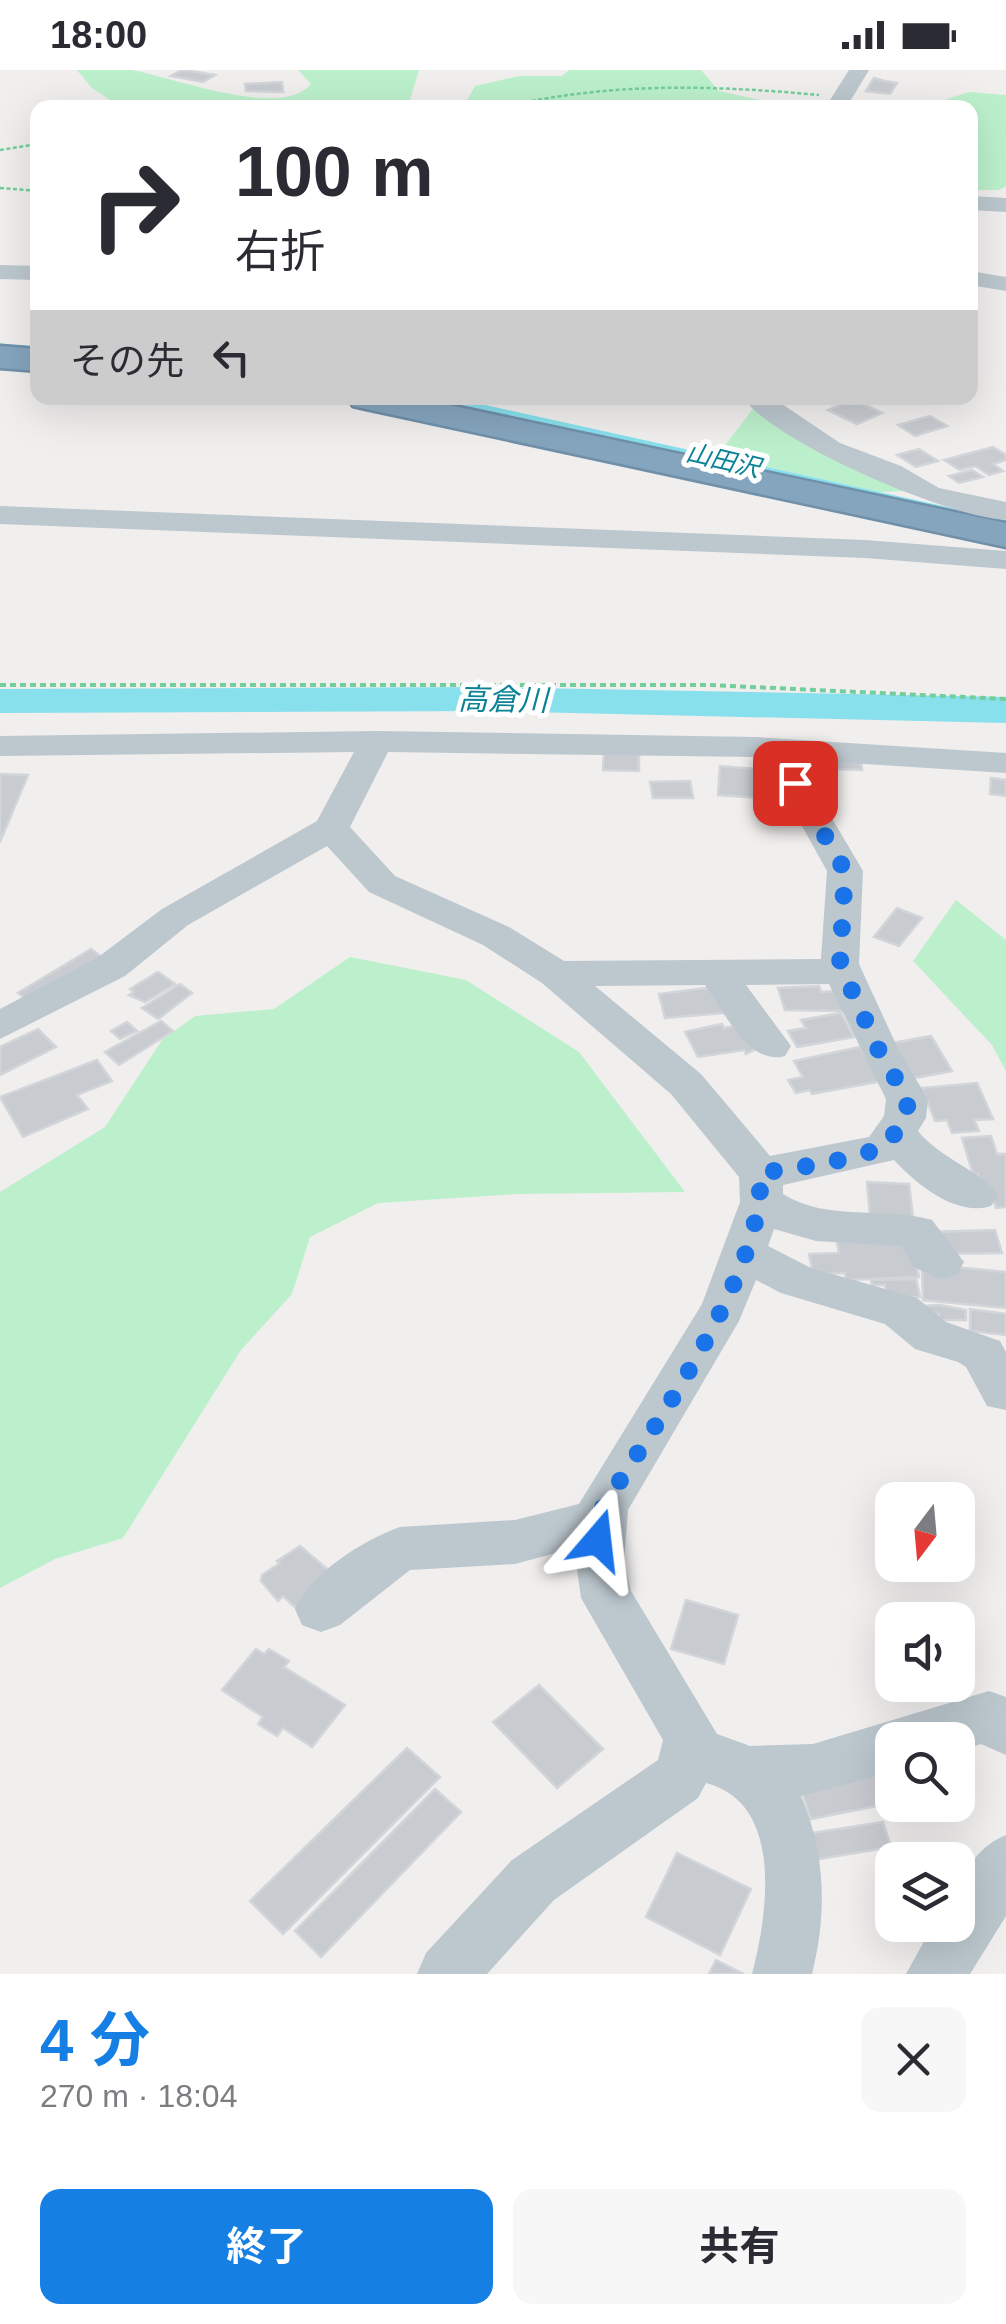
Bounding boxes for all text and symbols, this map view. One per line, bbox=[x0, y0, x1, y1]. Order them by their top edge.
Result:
text: 18:00 bbox=[50, 14, 147, 56]
text: 100 m bbox=[235, 133, 433, 211]
icon: right bbox=[70, 140, 200, 270]
text: 右折 bbox=[235, 226, 325, 277]
icon: left bbox=[204, 330, 259, 385]
text: その先 bbox=[70, 340, 184, 382]
water label: 山田沢 bbox=[683, 438, 766, 483]
water label: 高倉川 bbox=[458, 682, 551, 717]
pin bbox=[753, 741, 838, 826]
icon: arrive bbox=[768, 756, 823, 811]
north arrow bbox=[875, 1482, 975, 1582]
map controls bbox=[875, 1482, 975, 1942]
position arrow bbox=[546, 1488, 650, 1592]
button: sound bbox=[875, 1602, 975, 1702]
button: search bbox=[875, 1722, 975, 1822]
button: layers bbox=[875, 1842, 975, 1942]
text: 4 分 bbox=[40, 2007, 150, 2074]
button: close bbox=[861, 2007, 966, 2112]
text: 270 m · 18:04 bbox=[40, 2078, 237, 2114]
button: 終了 bbox=[40, 2189, 493, 2304]
button: 共有 bbox=[513, 2189, 966, 2304]

